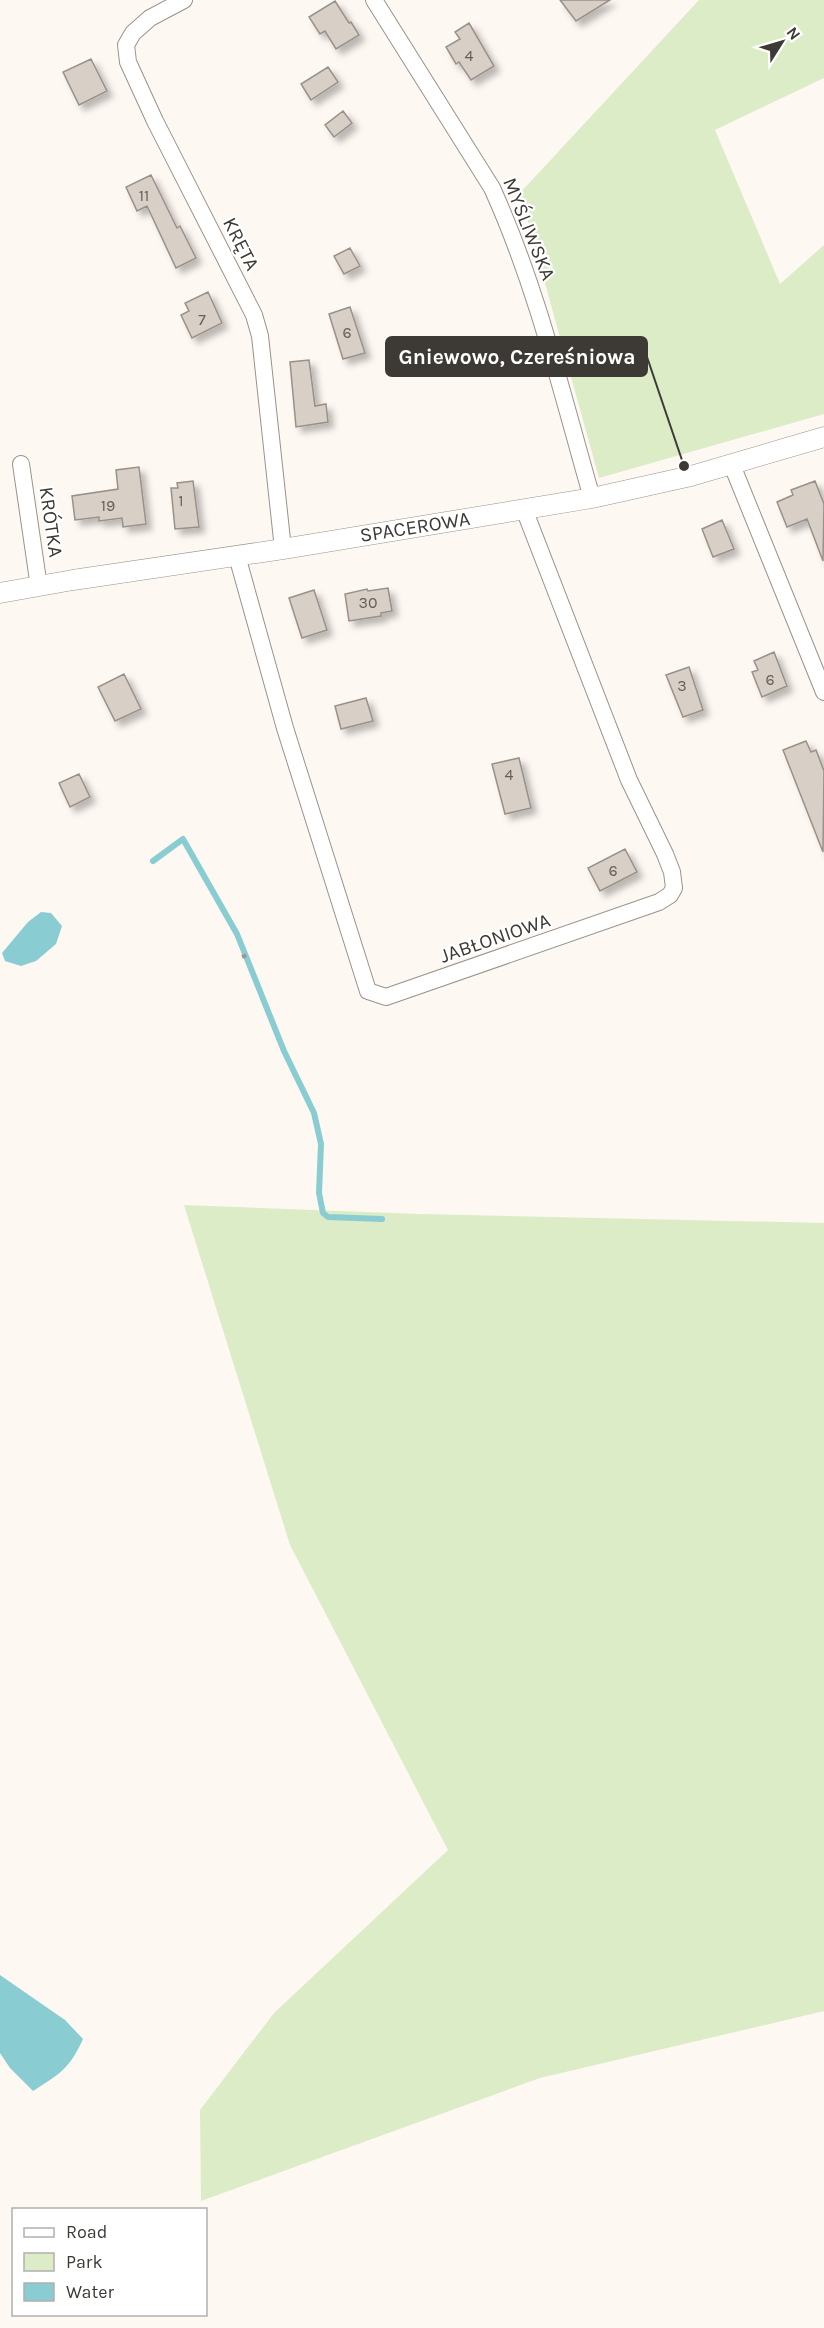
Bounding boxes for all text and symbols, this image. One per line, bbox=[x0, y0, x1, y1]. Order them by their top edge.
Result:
north arrow bbox=[752, 12, 812, 72]
text: N bbox=[783, 23, 805, 44]
house number: 4 bbox=[465, 46, 474, 65]
street label: MYŚLIWSKA bbox=[498, 174, 561, 284]
house number: 11 bbox=[139, 186, 149, 205]
street label: KRĘTA bbox=[218, 214, 264, 274]
house number: 7 bbox=[198, 310, 206, 329]
house number: 6 bbox=[342, 323, 352, 342]
callout: Gniewowo, Czereśniowa bbox=[386, 337, 647, 376]
text: Gniewowo, Czereśniowa bbox=[399, 345, 635, 369]
street label: KRÓTKA bbox=[35, 485, 68, 559]
house number: 1 bbox=[178, 491, 184, 510]
house number: 19 bbox=[101, 496, 115, 515]
street label: SPACEROWA bbox=[358, 507, 472, 547]
house number: 30 bbox=[359, 593, 377, 612]
house number: 6 bbox=[765, 670, 775, 689]
house number: 3 bbox=[677, 676, 687, 695]
house number: 4 bbox=[505, 765, 514, 784]
house number: 6 bbox=[608, 861, 618, 880]
street label: JABŁONIOWA bbox=[437, 908, 553, 968]
legend bbox=[12, 2208, 207, 2316]
text: Road bbox=[66, 2221, 107, 2243]
text: Park bbox=[66, 2251, 103, 2273]
text: Water bbox=[66, 2281, 114, 2303]

